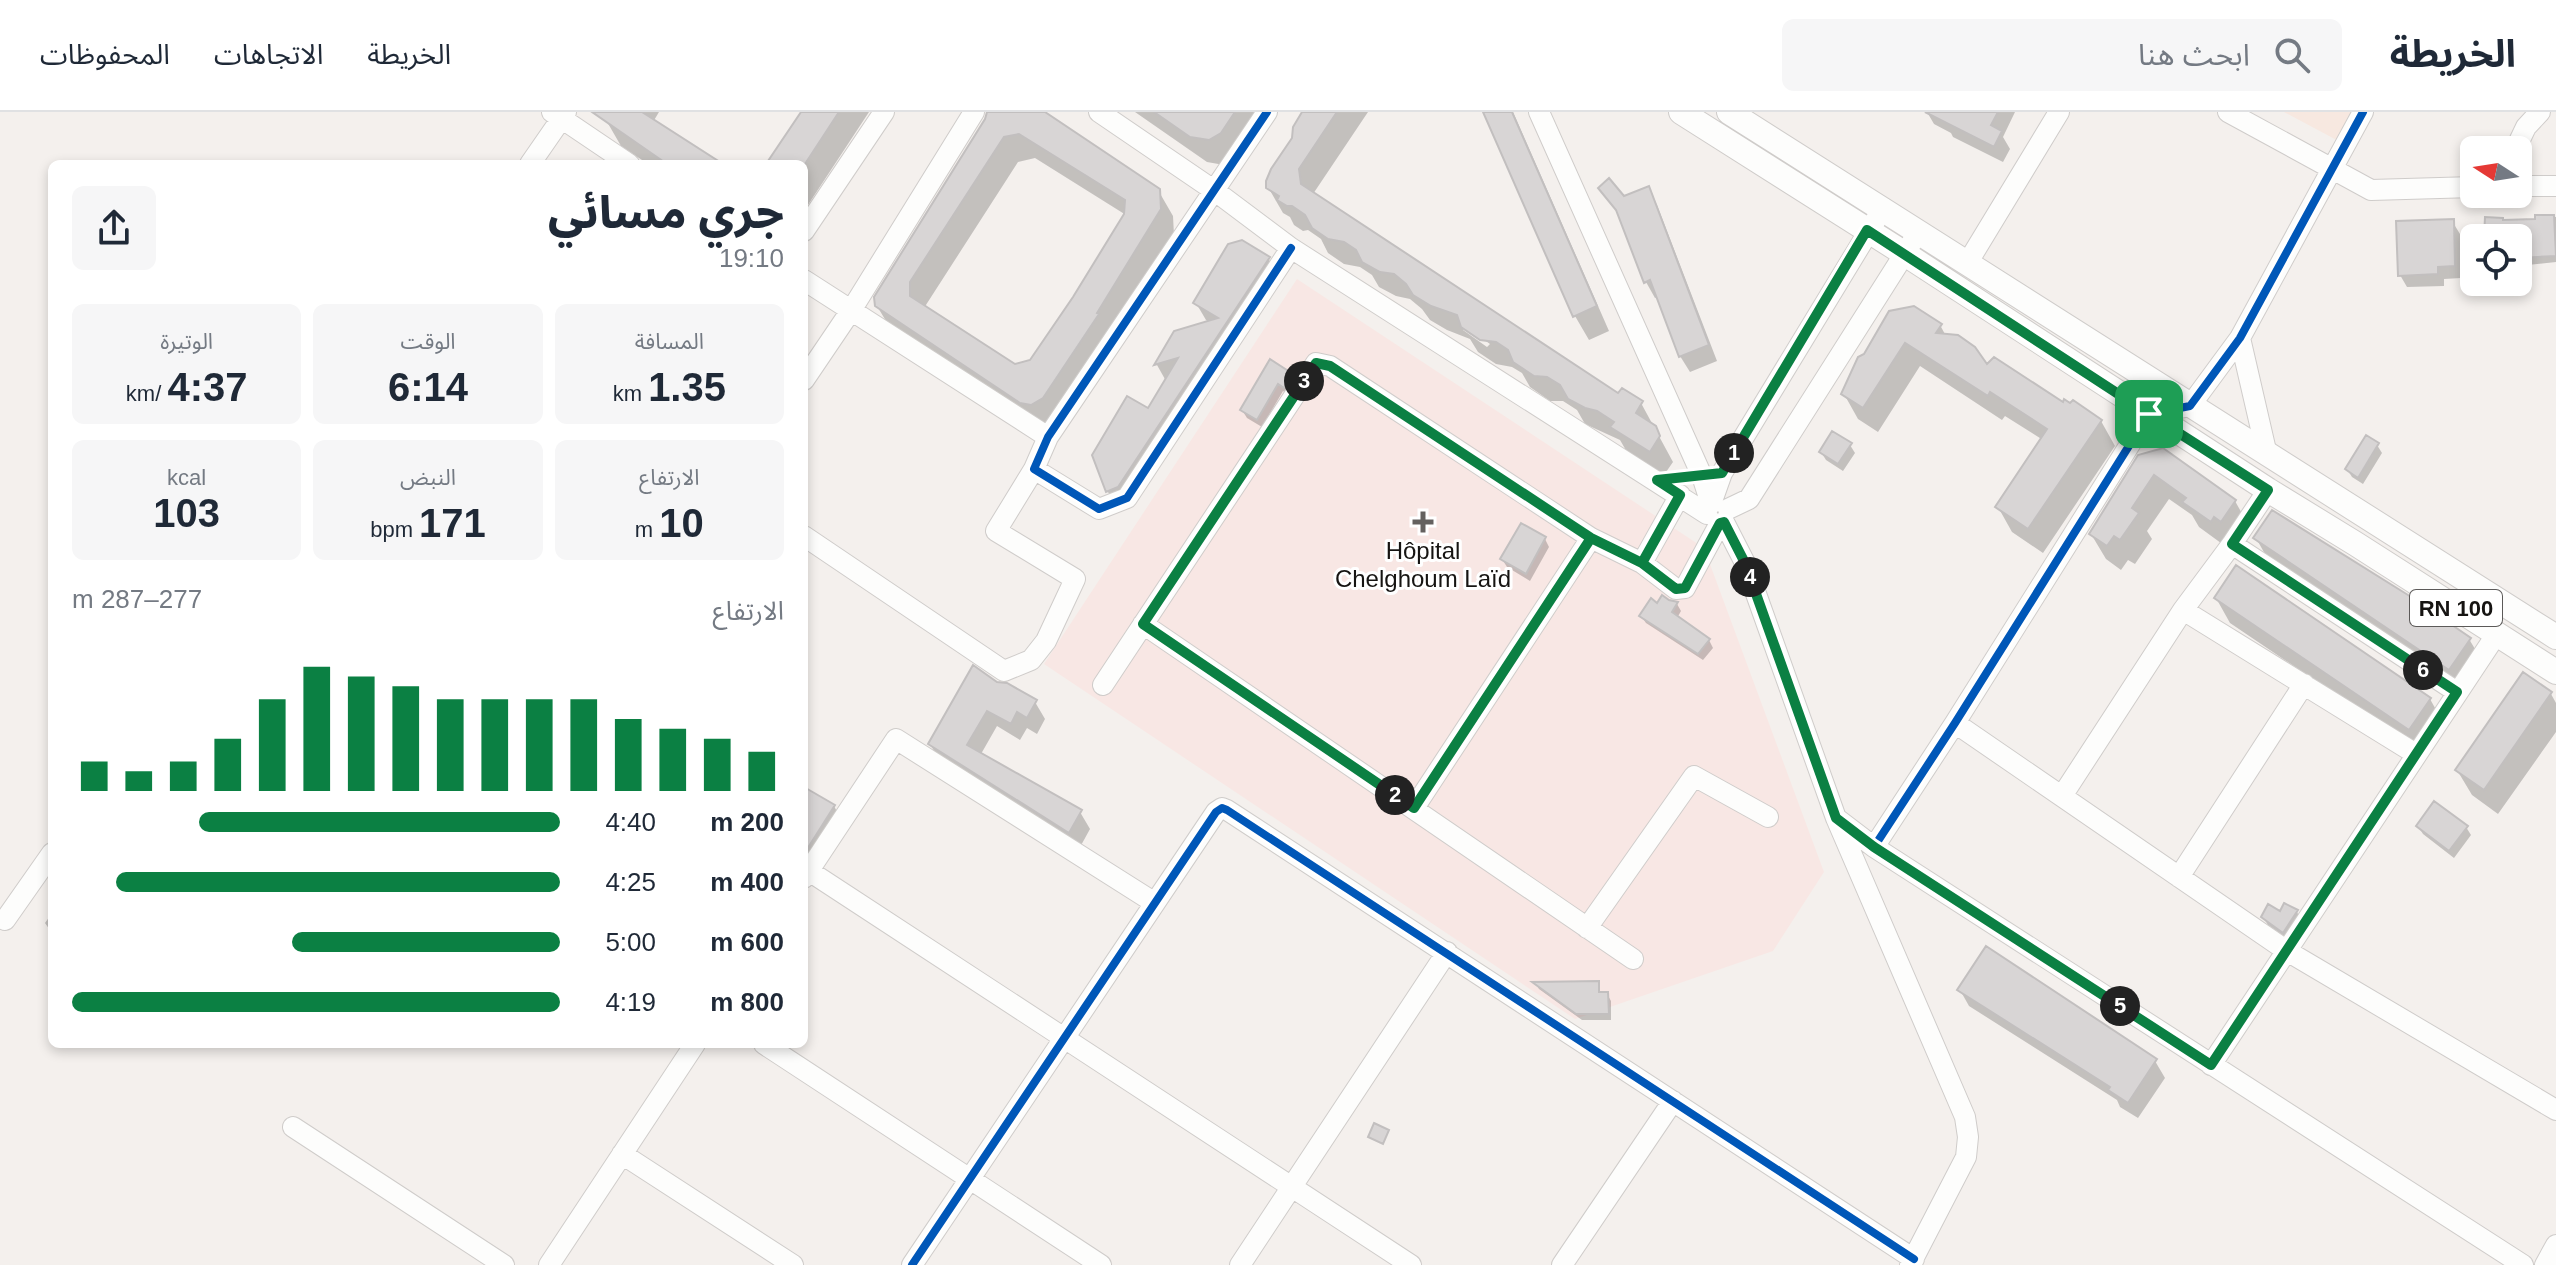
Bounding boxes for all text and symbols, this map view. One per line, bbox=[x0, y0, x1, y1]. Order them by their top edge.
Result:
search box bbox=[1782, 19, 2342, 91]
icon: search bbox=[2270, 33, 2314, 77]
text: الخريطة bbox=[2390, 33, 2516, 75]
text: ابحث هنا bbox=[2138, 38, 2250, 71]
text: المحفوظات bbox=[40, 39, 170, 70]
text: الاتجاهات bbox=[214, 39, 323, 70]
text: الخريطة bbox=[367, 39, 451, 70]
north arrow bbox=[2460, 136, 2532, 208]
map controls bbox=[2460, 136, 2532, 296]
button: share bbox=[72, 186, 156, 270]
text: جري مسائي bbox=[548, 188, 784, 237]
button: locate bbox=[2460, 224, 2532, 296]
text: 19:10 bbox=[719, 243, 784, 273]
text: الوتيرة bbox=[160, 329, 213, 354]
text: الوقت bbox=[400, 329, 456, 354]
text: المسافة bbox=[635, 329, 704, 354]
pin: 3 bbox=[1284, 361, 1324, 401]
text: 4:37 bbox=[167, 365, 247, 409]
text: 6:14 bbox=[388, 365, 468, 409]
text: 1.35 bbox=[648, 365, 726, 409]
text: 3 bbox=[1298, 368, 1310, 393]
pin bbox=[2115, 380, 2183, 448]
text: /km bbox=[126, 381, 167, 406]
text: km bbox=[613, 381, 648, 406]
icon: arrive bbox=[2127, 392, 2171, 436]
pin: 1 bbox=[1714, 433, 1754, 473]
text: 1 bbox=[1728, 440, 1740, 465]
text: kcal bbox=[167, 465, 206, 490]
text: النبض bbox=[400, 465, 456, 490]
text: الارتفاع bbox=[639, 465, 700, 490]
text: 103 bbox=[153, 491, 220, 535]
text: 171 bbox=[419, 501, 486, 545]
text: 10 bbox=[659, 501, 704, 545]
marker: Hôpital Chelghoum Laïd bbox=[1412, 511, 1434, 533]
text: bpm bbox=[370, 517, 419, 542]
text: m bbox=[635, 517, 659, 542]
place label: Hôpital Chelghoum Laïd bbox=[1335, 537, 1511, 592]
pin: 4 bbox=[1730, 557, 1770, 597]
text: 4 bbox=[1744, 564, 1756, 589]
text: 277–287 m bbox=[72, 584, 202, 614]
road number: RN 100 bbox=[2410, 590, 2502, 626]
text: الارتفاع bbox=[713, 596, 784, 626]
pin: 6 bbox=[2403, 650, 2443, 690]
text: 6 bbox=[2417, 657, 2429, 682]
pin: 2 bbox=[1375, 775, 1415, 815]
text: 2 bbox=[1389, 782, 1401, 807]
text: 4:40 bbox=[605, 807, 656, 837]
text: 200 m bbox=[710, 807, 784, 837]
text: 4:25 bbox=[605, 867, 656, 897]
text: 400 m bbox=[710, 867, 784, 897]
text: 5:00 bbox=[605, 927, 656, 957]
text: 600 m bbox=[710, 927, 784, 957]
pin: 5 bbox=[2100, 986, 2140, 1026]
text: 4:19 bbox=[605, 987, 656, 1017]
text: 800 m bbox=[710, 987, 784, 1017]
text: 5 bbox=[2114, 993, 2126, 1018]

